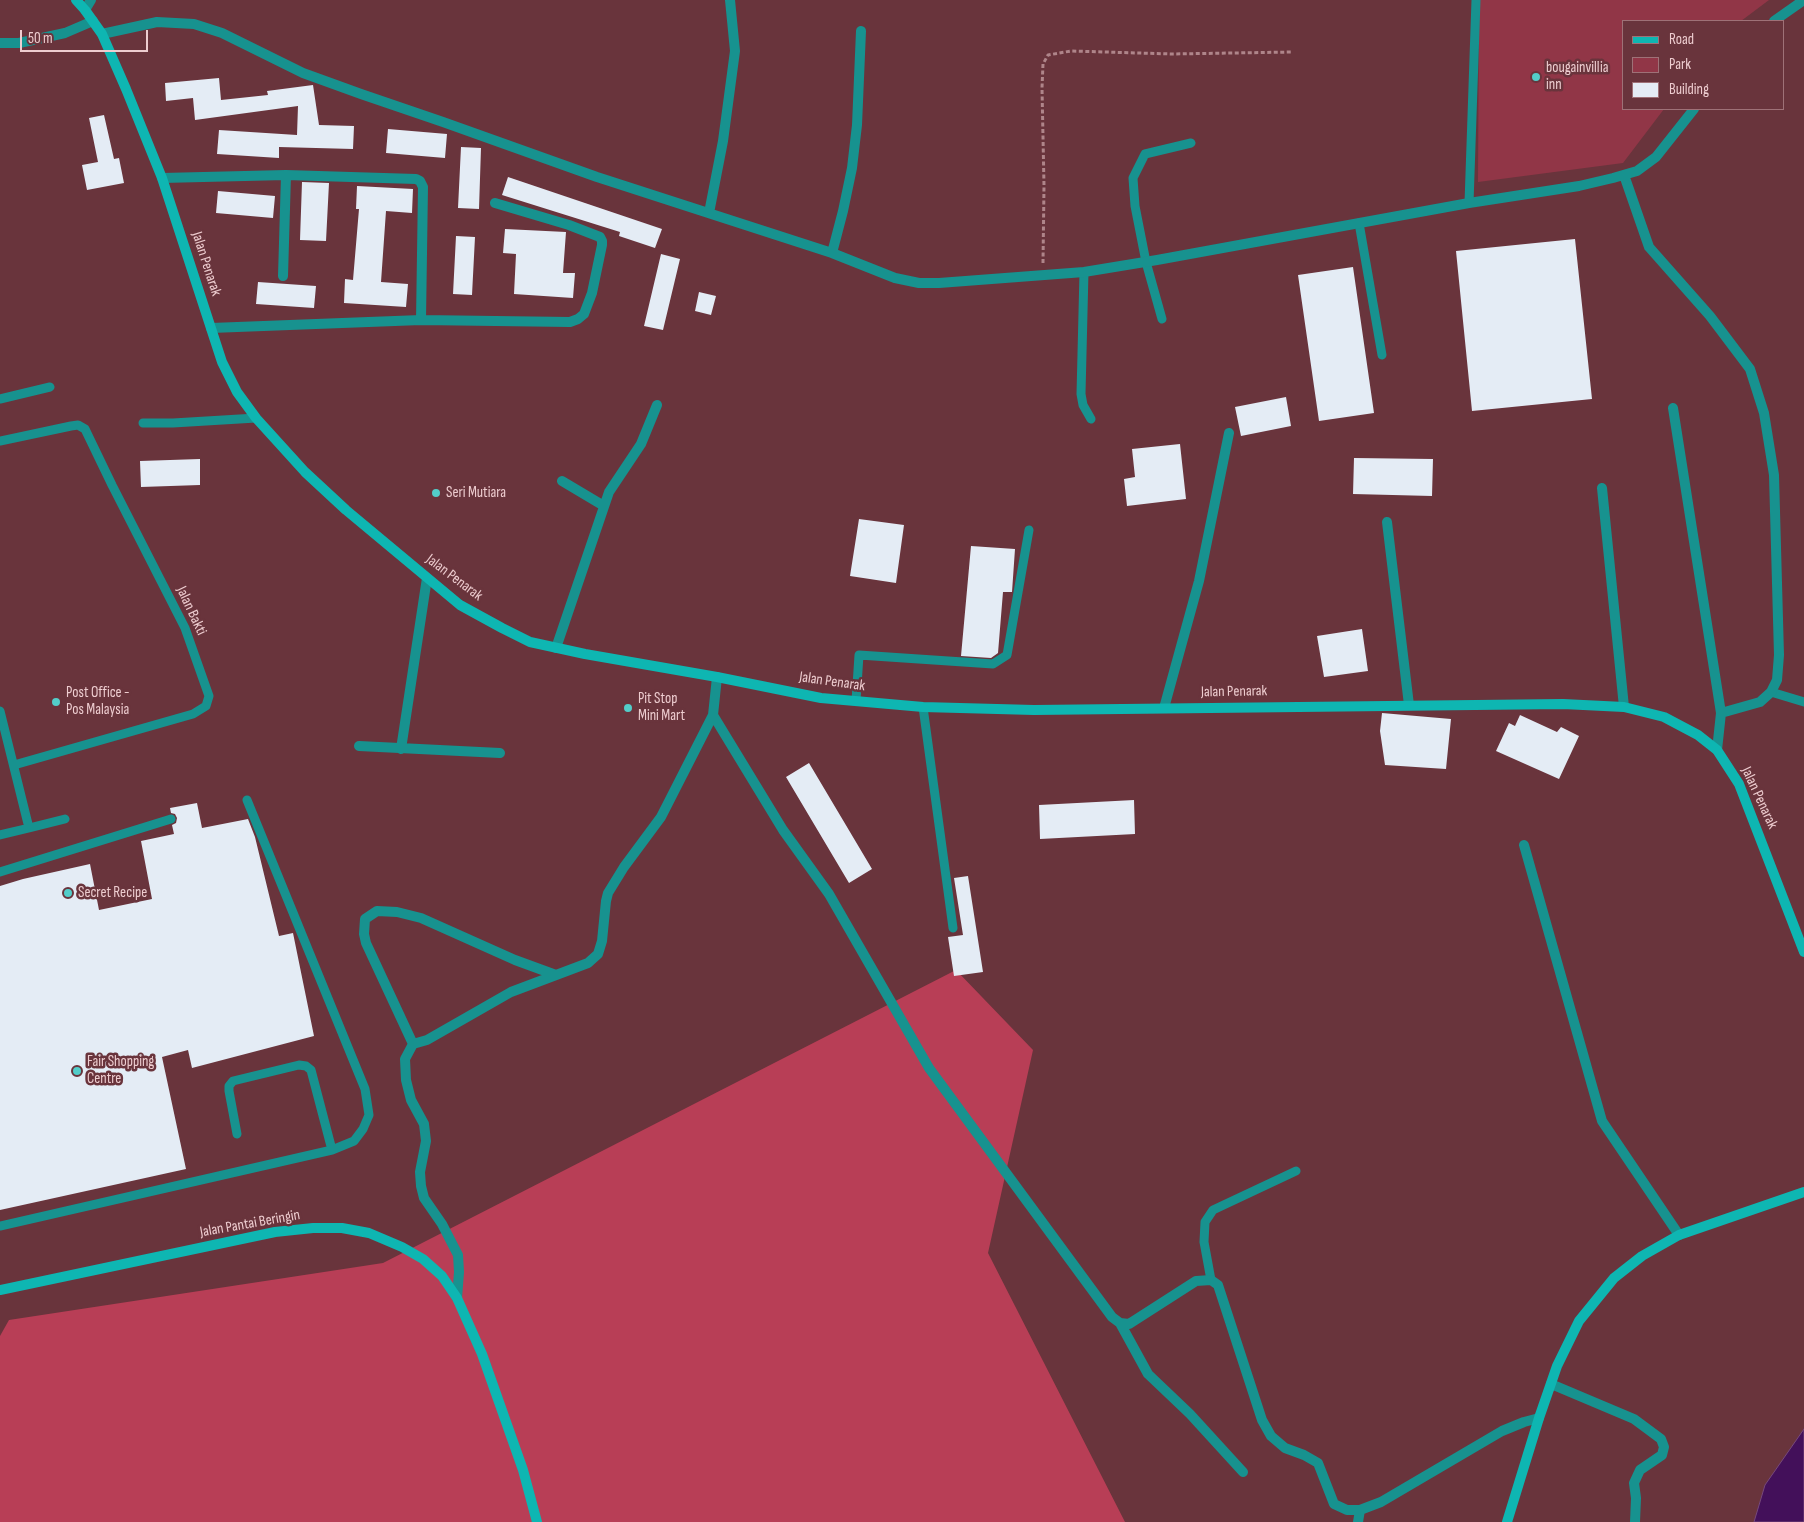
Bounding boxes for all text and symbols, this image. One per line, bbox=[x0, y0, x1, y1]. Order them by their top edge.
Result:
scale bar bbox=[22, 20, 150, 52]
legend bbox=[1622, 20, 1784, 110]
text: 50 m bbox=[28, 29, 53, 48]
text: Road bbox=[1669, 30, 1694, 49]
text: Park bbox=[1669, 55, 1691, 74]
place label: bougainvillia inn bbox=[1546, 59, 1609, 94]
marker: bougainvillia inn bbox=[1530, 71, 1542, 83]
text: Building bbox=[1669, 80, 1709, 99]
street label: Jalan Penarak bbox=[187, 230, 225, 298]
place label: Seri Mutiara bbox=[446, 484, 506, 502]
marker: Seri Mutiara bbox=[430, 487, 442, 499]
street label: Jalan Penarak bbox=[422, 551, 486, 605]
street label: Jalan Bakti bbox=[172, 584, 210, 638]
street label: Jalan Penarak bbox=[798, 668, 866, 696]
street label: Jalan Penarak bbox=[1201, 682, 1267, 702]
place label: Post Office - Pos Malaysia bbox=[66, 684, 130, 719]
place label: Pit Stop Mini Mart bbox=[638, 690, 685, 725]
marker: Post Office - Pos Malaysia bbox=[50, 696, 62, 708]
marker: Pit Stop Mini Mart bbox=[622, 702, 634, 714]
street label: Jalan Penarak bbox=[1737, 764, 1781, 832]
place label: Secret Recipe bbox=[78, 884, 147, 902]
marker: Secret Recipe bbox=[62, 887, 74, 899]
place label: Fair Shopping Centre bbox=[87, 1053, 154, 1088]
marker: Fair Shopping Centre bbox=[71, 1065, 83, 1077]
street label: Jalan Pantai Beringin bbox=[198, 1206, 302, 1242]

